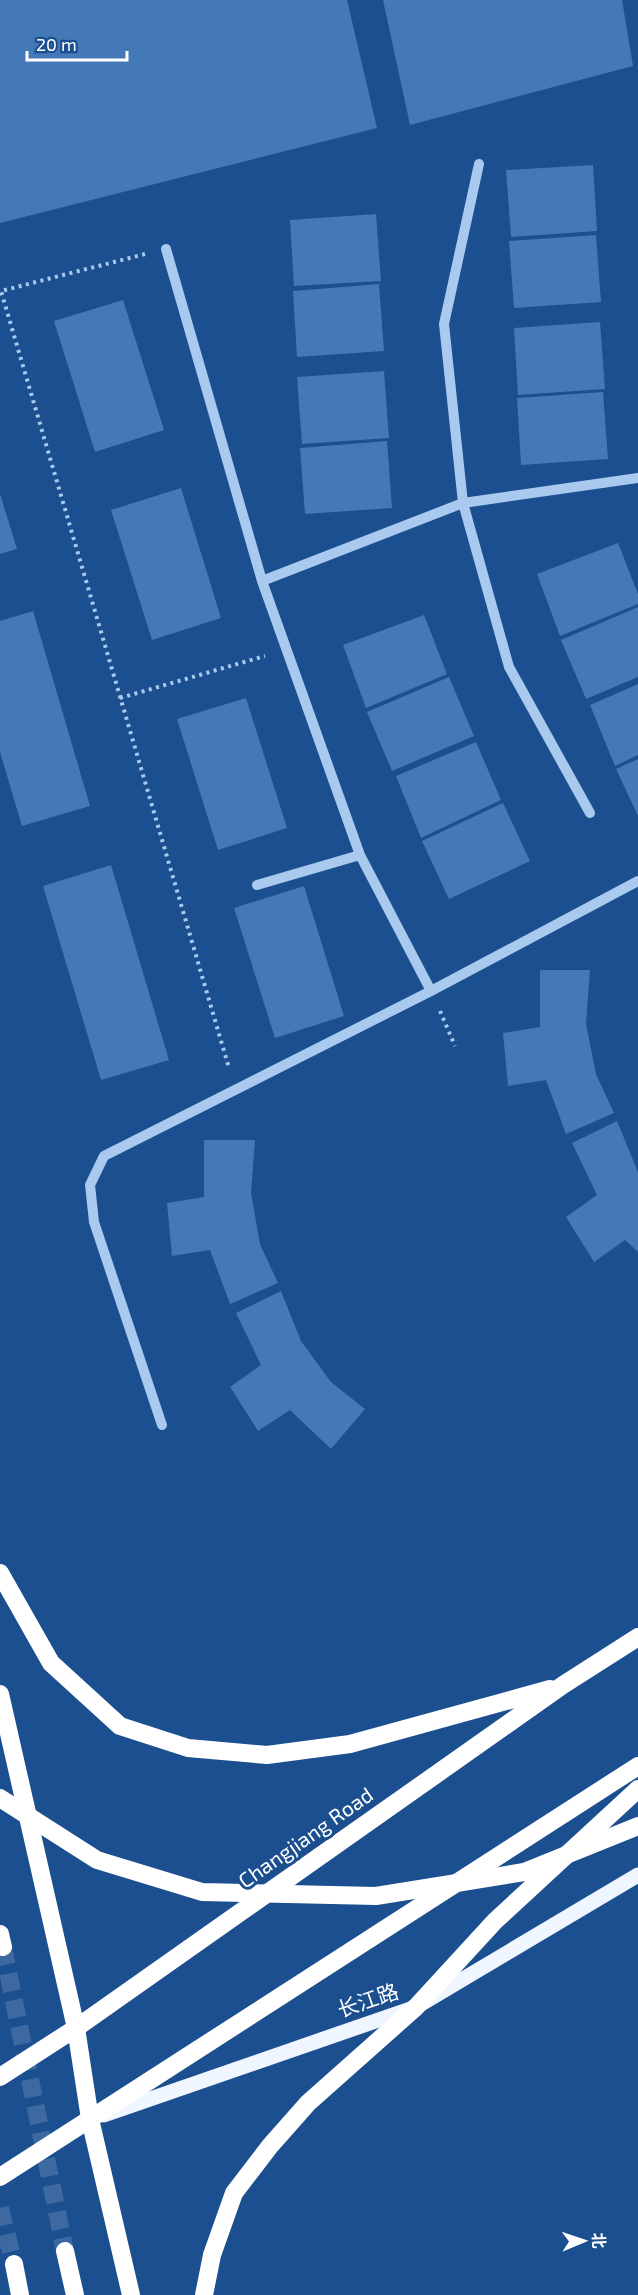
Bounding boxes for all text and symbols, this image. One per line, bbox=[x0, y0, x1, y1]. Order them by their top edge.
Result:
scale bar bbox=[27, 24, 128, 62]
text: 20 m bbox=[36, 33, 77, 55]
street label: Changjiang Road bbox=[233, 1781, 378, 1893]
street label: 长江路 bbox=[334, 1978, 401, 2022]
north arrow bbox=[554, 2211, 614, 2271]
text: 北 bbox=[590, 2232, 609, 2249]

